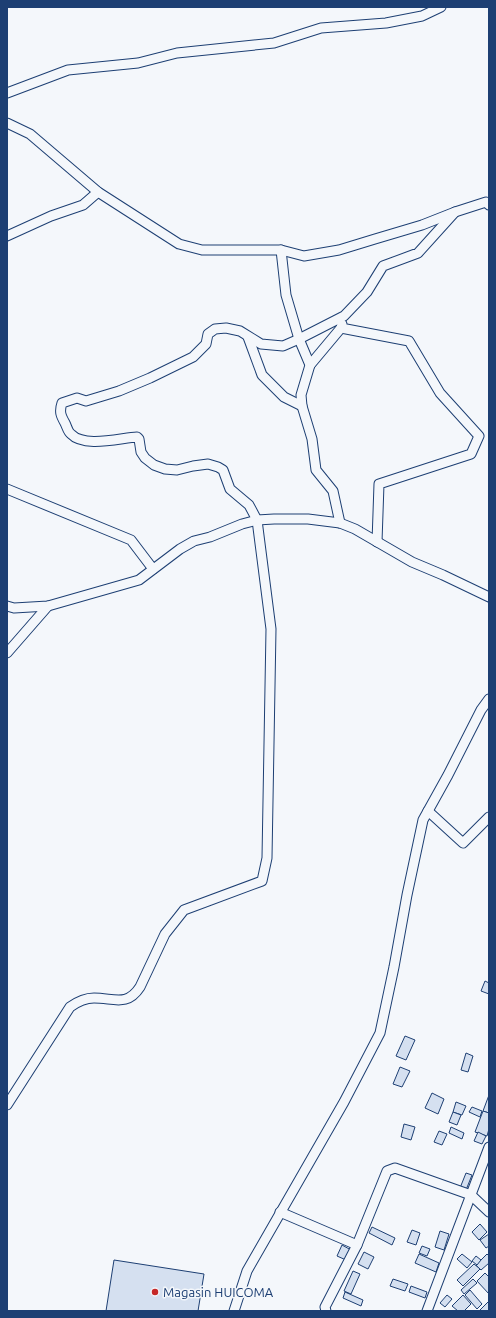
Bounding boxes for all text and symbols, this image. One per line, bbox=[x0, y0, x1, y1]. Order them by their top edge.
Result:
place label: Magasin HUICOMA bbox=[163, 1285, 274, 1299]
marker: Magasin HUICOMA bbox=[150, 1287, 160, 1297]

